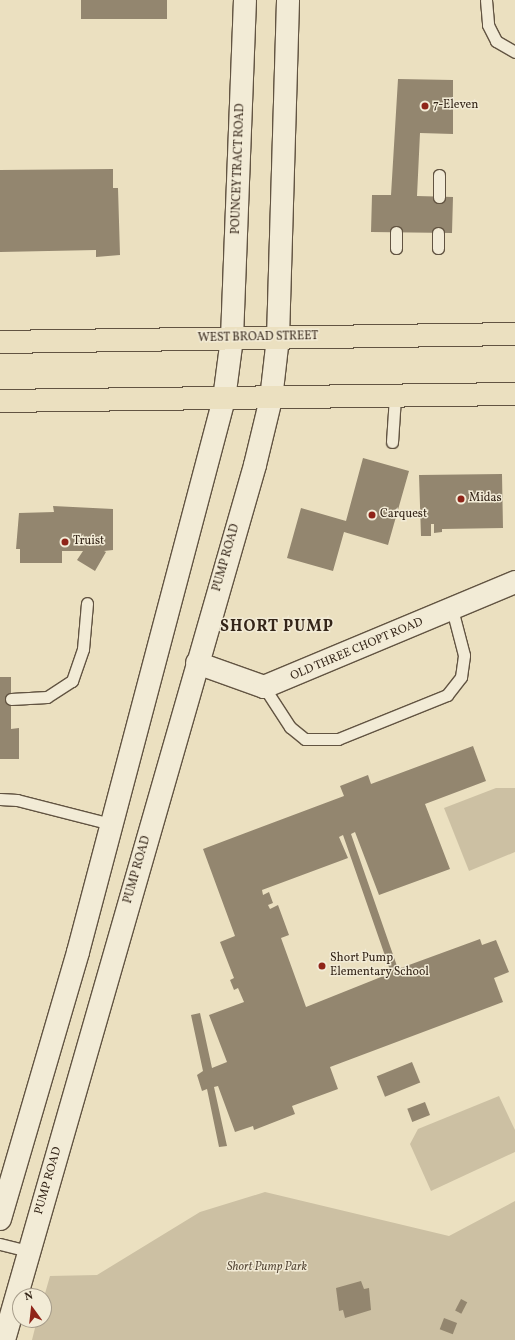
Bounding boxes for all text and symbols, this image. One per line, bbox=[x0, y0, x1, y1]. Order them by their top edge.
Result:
place label: 7-Eleven bbox=[433, 99, 478, 113]
marker: 7-Eleven bbox=[420, 101, 430, 111]
street label: POUNCEY TRACT ROAD bbox=[230, 103, 248, 235]
street label: WEST BROAD STREET bbox=[197, 330, 319, 346]
place label: Midas bbox=[469, 492, 502, 506]
marker: Midas bbox=[456, 494, 466, 504]
place label: Carquest bbox=[380, 508, 427, 522]
marker: Carquest bbox=[367, 510, 377, 520]
street label: PUMP ROAD bbox=[210, 523, 244, 593]
place label: Truist bbox=[73, 535, 104, 549]
marker: Truist bbox=[60, 537, 70, 547]
street label: OLD THREE CHOPT ROAD bbox=[288, 615, 426, 685]
district label: SHORT PUMP bbox=[220, 617, 334, 637]
street label: PUMP ROAD bbox=[121, 835, 155, 905]
place label: Short Pump Elementary School bbox=[330, 952, 429, 980]
marker: Short Pump Elementary School bbox=[317, 961, 327, 971]
street label: PUMP ROAD bbox=[32, 1146, 66, 1216]
park label: Short Pump Park bbox=[227, 1261, 307, 1275]
north arrow bbox=[12, 1288, 52, 1328]
text: N bbox=[23, 1289, 35, 1305]

